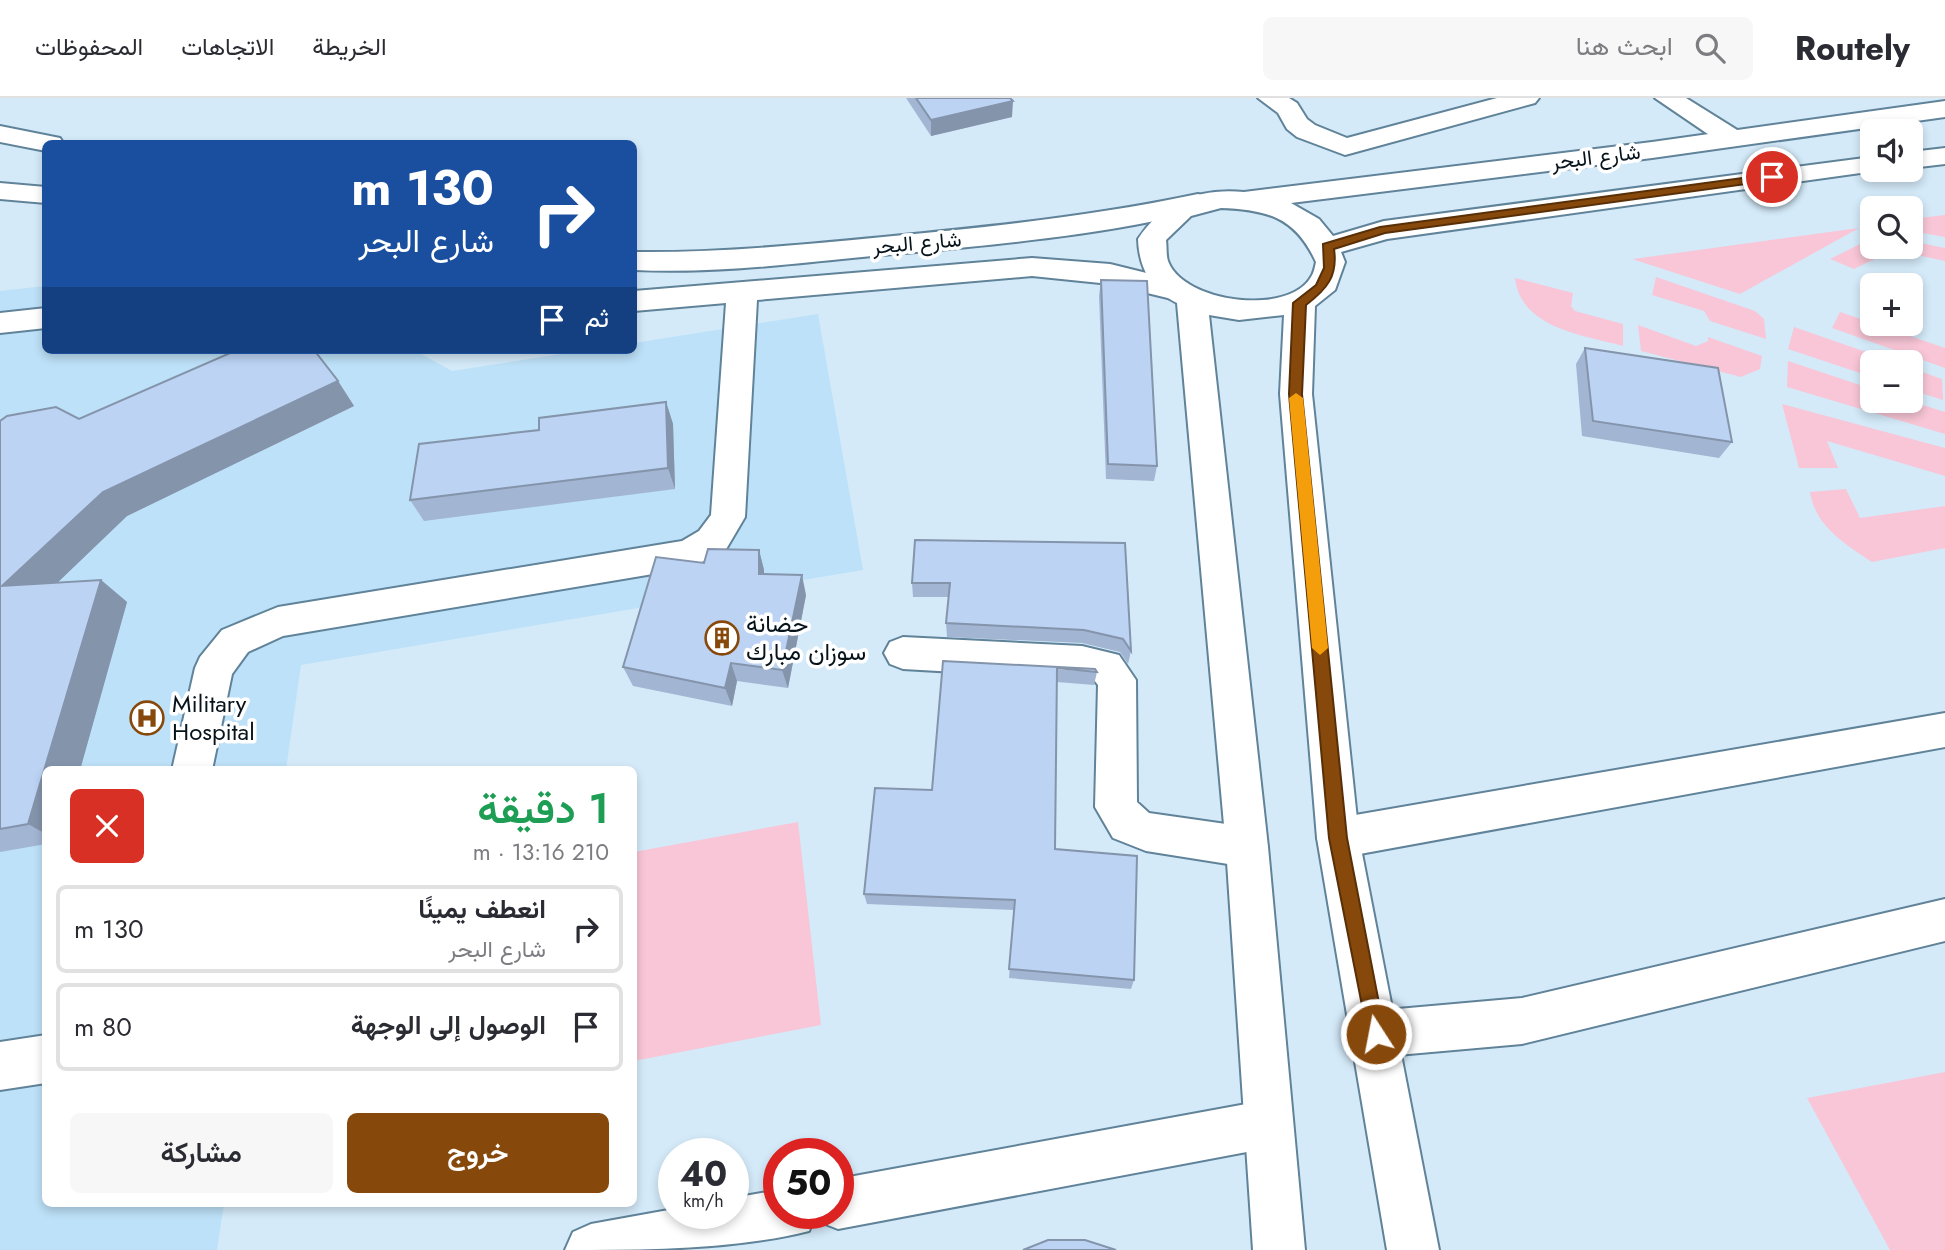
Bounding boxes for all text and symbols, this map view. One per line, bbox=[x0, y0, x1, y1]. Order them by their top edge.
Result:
search box bbox=[1263, 17, 1753, 80]
text: Routely bbox=[1795, 25, 1910, 72]
text: ابحث هنا bbox=[1576, 27, 1673, 65]
text: المحفوظات bbox=[35, 29, 143, 64]
text: الاتجاهات bbox=[181, 29, 274, 64]
text: الخريطة bbox=[312, 29, 387, 64]
icon: search bbox=[1691, 29, 1729, 67]
map controls bbox=[1860, 119, 1923, 413]
button: sound bbox=[1860, 119, 1923, 182]
street label: شارع البحر bbox=[1549, 137, 1642, 177]
pin bbox=[1742, 147, 1802, 207]
text: 130 m bbox=[351, 153, 494, 223]
icon: arrive bbox=[1753, 158, 1791, 196]
icon: right bbox=[518, 168, 609, 259]
button: search bbox=[1860, 196, 1923, 259]
text: شارع البحر bbox=[358, 218, 494, 264]
street label: شارع البحر bbox=[870, 224, 963, 262]
button: + bbox=[1860, 273, 1923, 336]
text: ثم bbox=[585, 299, 609, 337]
icon: arrive bbox=[533, 301, 571, 339]
button: − bbox=[1860, 350, 1923, 413]
place label: حضانة سوزان مبارك bbox=[746, 606, 866, 669]
building icon: حضانة سوزان مبارك bbox=[703, 619, 741, 657]
place label: Military Hospital bbox=[172, 686, 255, 749]
hospital icon: Military Hospital bbox=[128, 699, 166, 737]
text: 1 دقيقة bbox=[477, 778, 609, 839]
button: close bbox=[70, 789, 144, 863]
text: 210 m · 13:16 bbox=[473, 835, 609, 869]
text: انعطف يمينًا bbox=[418, 890, 546, 928]
text: 130 m bbox=[74, 910, 144, 948]
icon: right bbox=[567, 910, 605, 948]
text: شارع البحر bbox=[448, 932, 546, 966]
position arrow bbox=[1339, 997, 1413, 1071]
text: الوصول إلى الوجهة bbox=[351, 1006, 546, 1044]
text: 80 m bbox=[74, 1008, 132, 1046]
icon: arrive bbox=[567, 1008, 605, 1046]
button: مشاركة bbox=[70, 1113, 333, 1193]
button: خروج bbox=[347, 1113, 609, 1193]
speed limit sign: 50 bbox=[763, 1138, 854, 1229]
text: 40 bbox=[680, 1149, 727, 1199]
text: km/h bbox=[683, 1188, 724, 1214]

